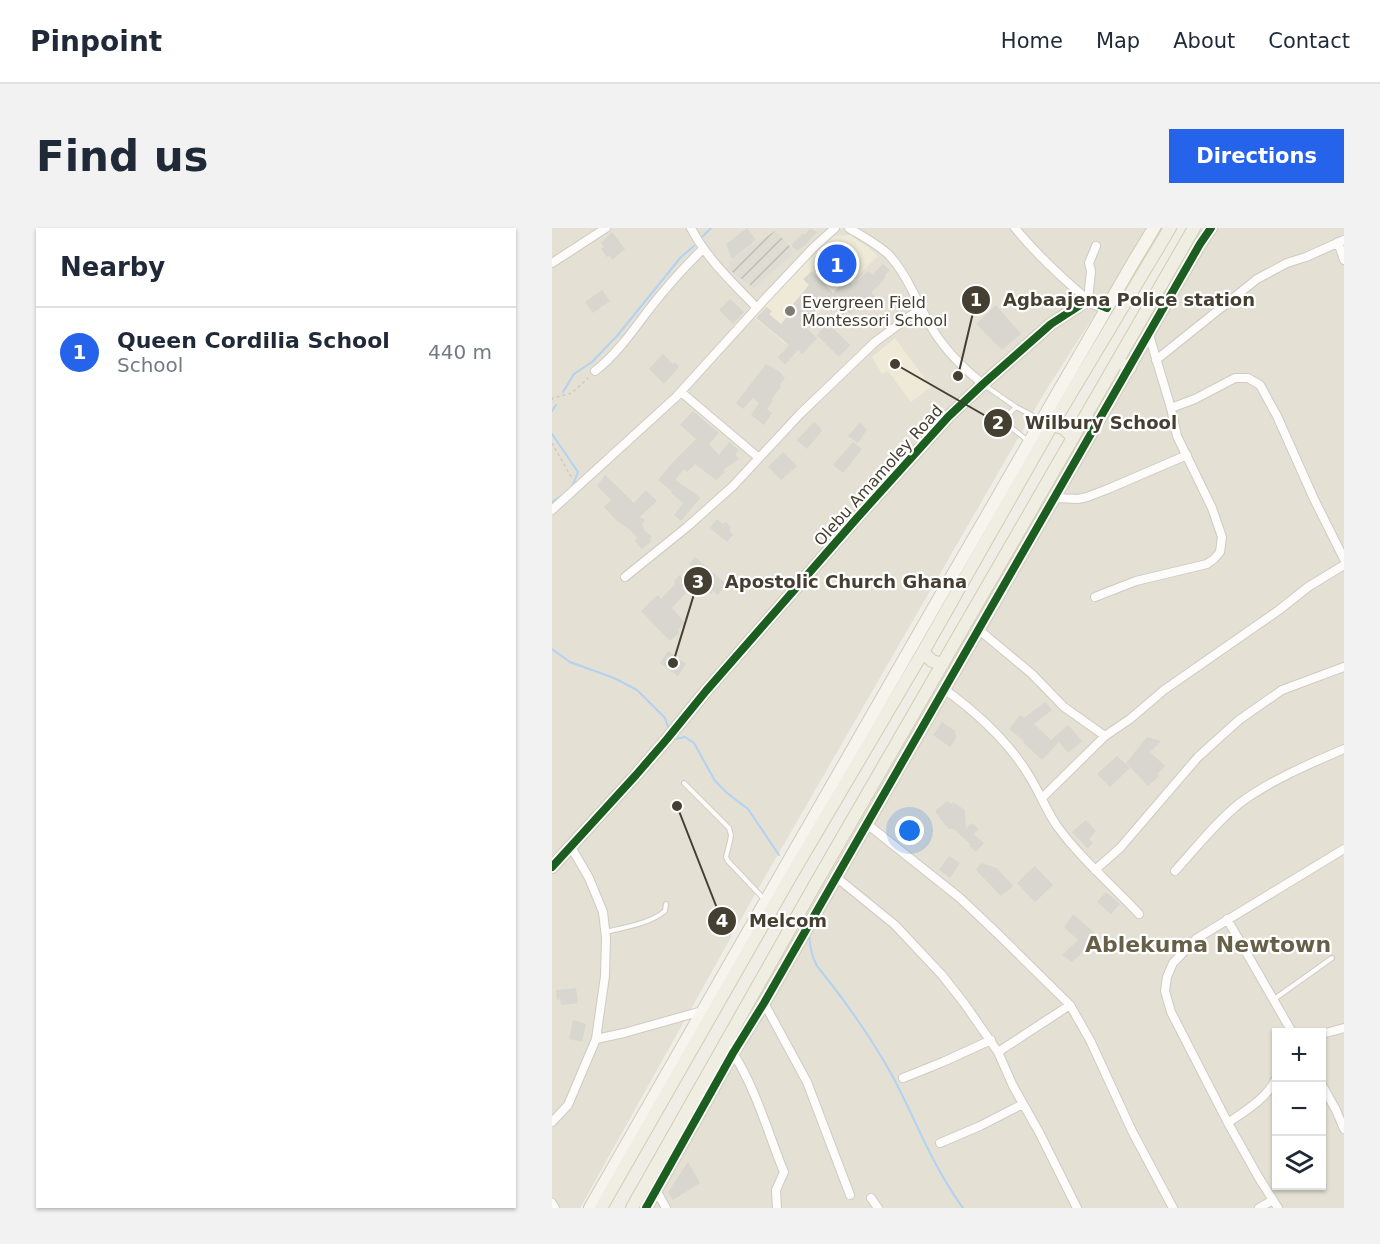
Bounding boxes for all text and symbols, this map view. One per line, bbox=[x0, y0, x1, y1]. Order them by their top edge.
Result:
text: Pinpoint bbox=[30, 25, 162, 58]
text: Home bbox=[1001, 29, 1063, 53]
text: Map bbox=[1096, 29, 1140, 53]
text: About bbox=[1173, 29, 1235, 53]
text: Contact bbox=[1268, 29, 1350, 53]
button: Directions bbox=[1169, 129, 1344, 183]
text: Find us bbox=[36, 132, 209, 181]
pin: 1 bbox=[818, 242, 856, 286]
text: Nearby bbox=[60, 252, 165, 282]
callout: Agbaajena Police station bbox=[961, 282, 1267, 318]
text: 1 bbox=[970, 289, 982, 310]
text: Agbaajena Police station bbox=[1003, 289, 1255, 310]
place label: Evergreen Field Montessori School bbox=[802, 293, 948, 330]
marker: Evergreen Field Montessori School bbox=[783, 304, 797, 318]
text: Queen Cordilia School bbox=[117, 328, 390, 353]
text: 1 bbox=[73, 340, 86, 364]
text: 440 m bbox=[428, 340, 492, 364]
text: School bbox=[117, 353, 183, 377]
street label: Olebu Amamoley Road bbox=[810, 401, 947, 550]
callout: Wilbury School bbox=[983, 405, 1189, 441]
text: 2 bbox=[992, 412, 1004, 433]
text: Wilbury School bbox=[1025, 412, 1177, 433]
callout: Apostolic Church Ghana bbox=[683, 563, 979, 599]
text: 3 bbox=[692, 571, 704, 592]
text: Apostolic Church Ghana bbox=[725, 571, 967, 592]
your location bbox=[895, 816, 924, 845]
callout: Melcom bbox=[707, 903, 839, 939]
text: 4 bbox=[716, 910, 728, 931]
text: Melcom bbox=[749, 910, 827, 931]
district label: Ablekuma Newtown bbox=[1085, 932, 1331, 957]
map controls bbox=[1272, 1028, 1326, 1190]
button: + bbox=[1272, 1028, 1326, 1082]
button: − bbox=[1272, 1082, 1326, 1136]
button: layers bbox=[1272, 1136, 1326, 1190]

